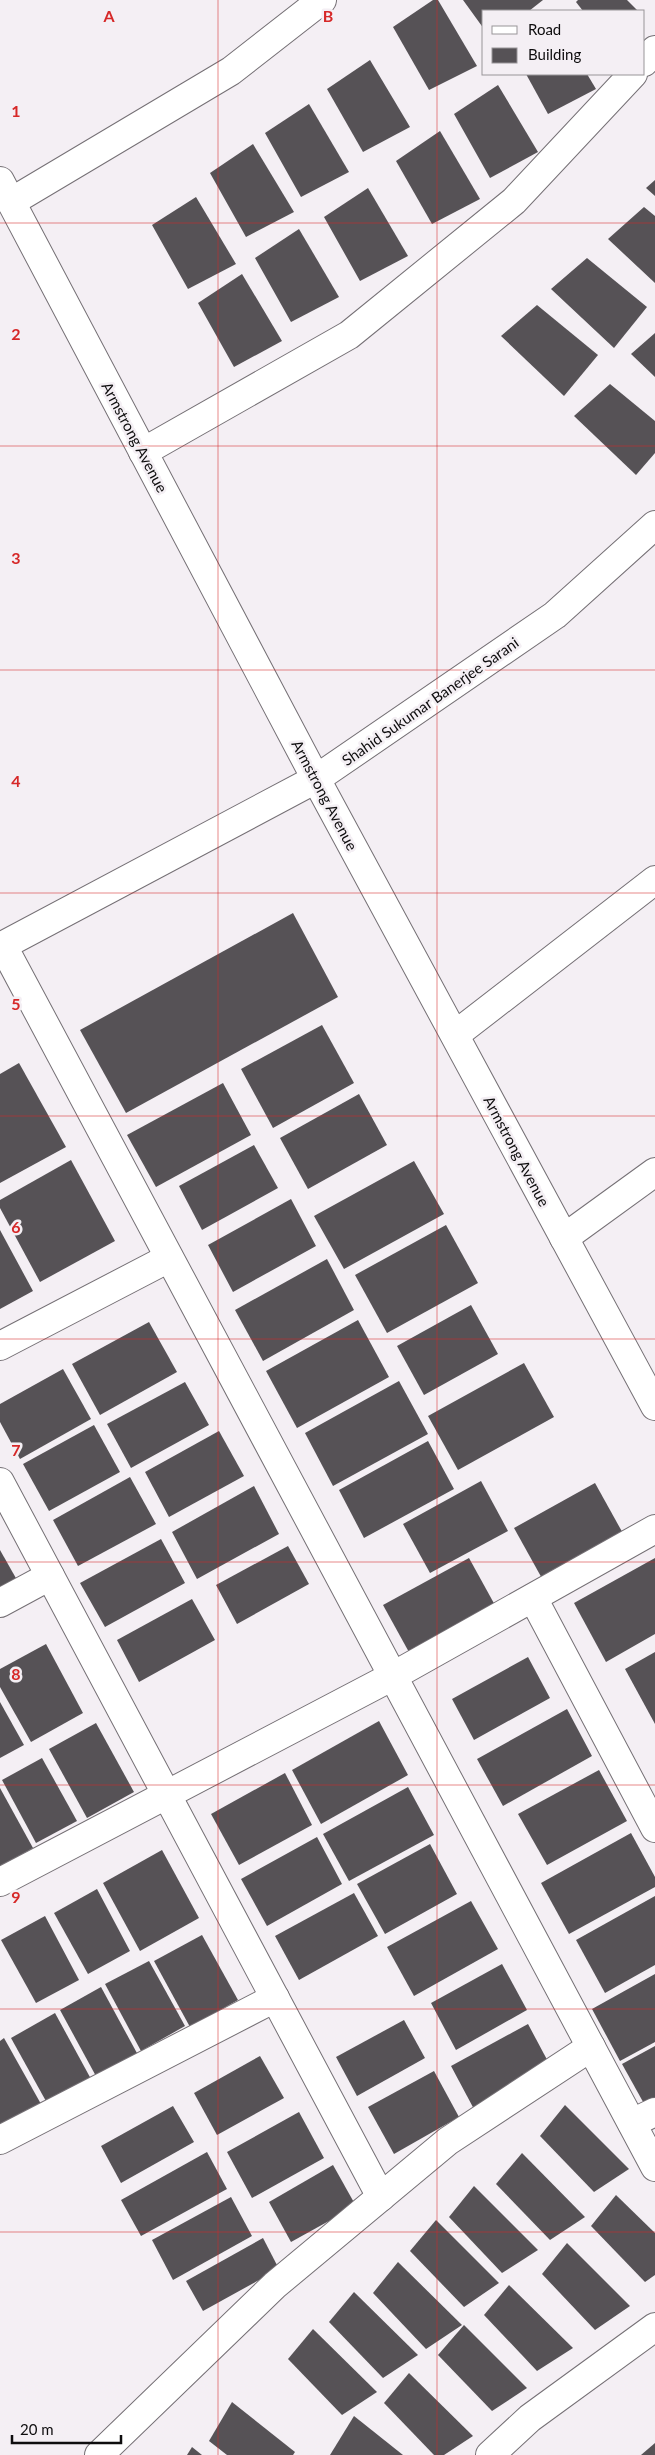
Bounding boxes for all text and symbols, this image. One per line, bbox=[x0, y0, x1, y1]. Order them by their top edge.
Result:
text: A bbox=[102, 6, 115, 25]
text: B bbox=[323, 6, 333, 25]
legend bbox=[482, 10, 645, 75]
text: Road bbox=[528, 20, 561, 38]
text: Building bbox=[528, 45, 581, 63]
text: 1 bbox=[11, 101, 21, 120]
text: 2 bbox=[11, 324, 21, 343]
street label: Armstrong Avenue bbox=[98, 379, 172, 495]
text: 3 bbox=[11, 548, 21, 567]
street label: Shahid Sukumar Banerjee Sarani bbox=[338, 633, 522, 769]
street label: Armstrong Avenue bbox=[288, 737, 362, 853]
text: 4 bbox=[11, 771, 21, 790]
text: 5 bbox=[11, 994, 21, 1013]
street label: Armstrong Avenue bbox=[480, 1093, 554, 1209]
text: 6 bbox=[11, 1217, 21, 1236]
text: 7 bbox=[11, 1440, 21, 1459]
text: 8 bbox=[11, 1664, 21, 1683]
text: 9 bbox=[11, 1887, 21, 1906]
scale bar bbox=[12, 2412, 121, 2444]
text: 20 m bbox=[20, 2420, 54, 2438]

